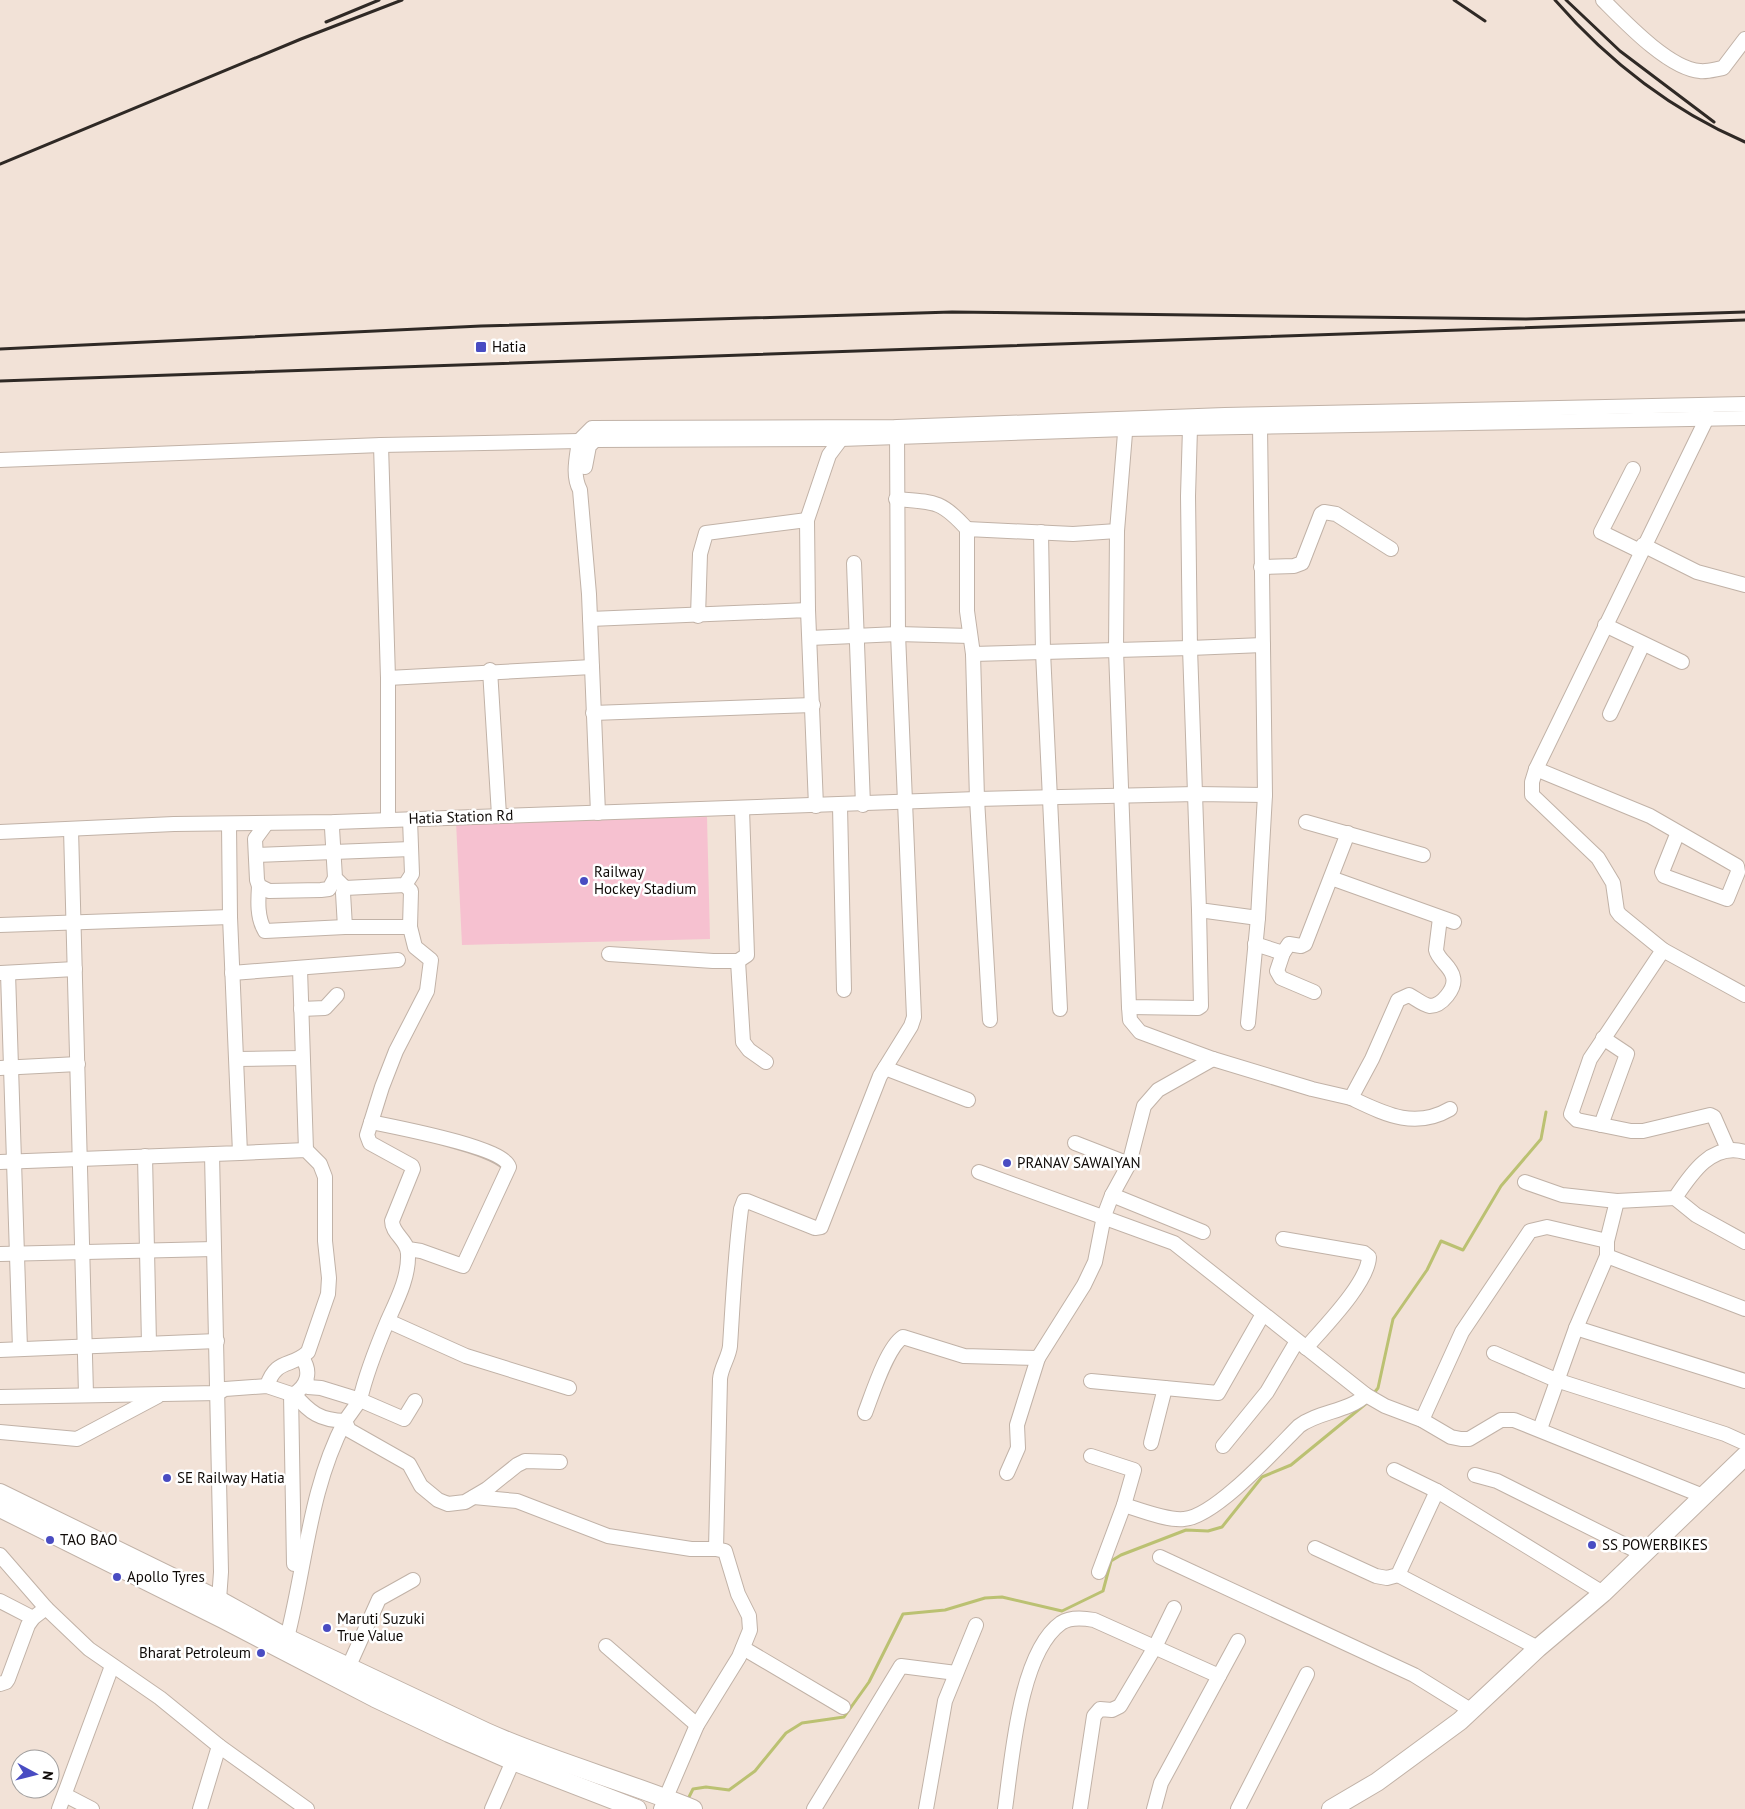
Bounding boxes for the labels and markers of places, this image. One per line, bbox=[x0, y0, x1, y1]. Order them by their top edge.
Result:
place label: Hatia bbox=[492, 337, 526, 356]
marker: Hatia bbox=[474, 340, 488, 354]
place label: Railway Hockey Stadium bbox=[594, 862, 696, 898]
marker: Railway Hockey Stadium bbox=[578, 875, 590, 887]
place label: PRANAV SAWAIYAN bbox=[1017, 1153, 1141, 1172]
marker: PRANAV SAWAIYAN bbox=[1001, 1157, 1013, 1169]
place label: SE Railway Hatia bbox=[177, 1468, 285, 1487]
marker: SE Railway Hatia bbox=[161, 1472, 173, 1484]
place label: TAO BAO bbox=[60, 1530, 117, 1549]
marker: TAO BAO bbox=[44, 1534, 56, 1546]
place label: SS POWERBIKES bbox=[1602, 1535, 1708, 1554]
marker: SS POWERBIKES bbox=[1586, 1539, 1598, 1551]
place label: Apollo Tyres bbox=[127, 1567, 205, 1586]
marker: Apollo Tyres bbox=[111, 1571, 123, 1583]
place label: Maruti Suzuki True Value bbox=[337, 1609, 425, 1645]
marker: Maruti Suzuki True Value bbox=[321, 1622, 333, 1634]
place label: Bharat Petroleum bbox=[139, 1643, 251, 1662]
marker: Bharat Petroleum bbox=[255, 1647, 267, 1659]

